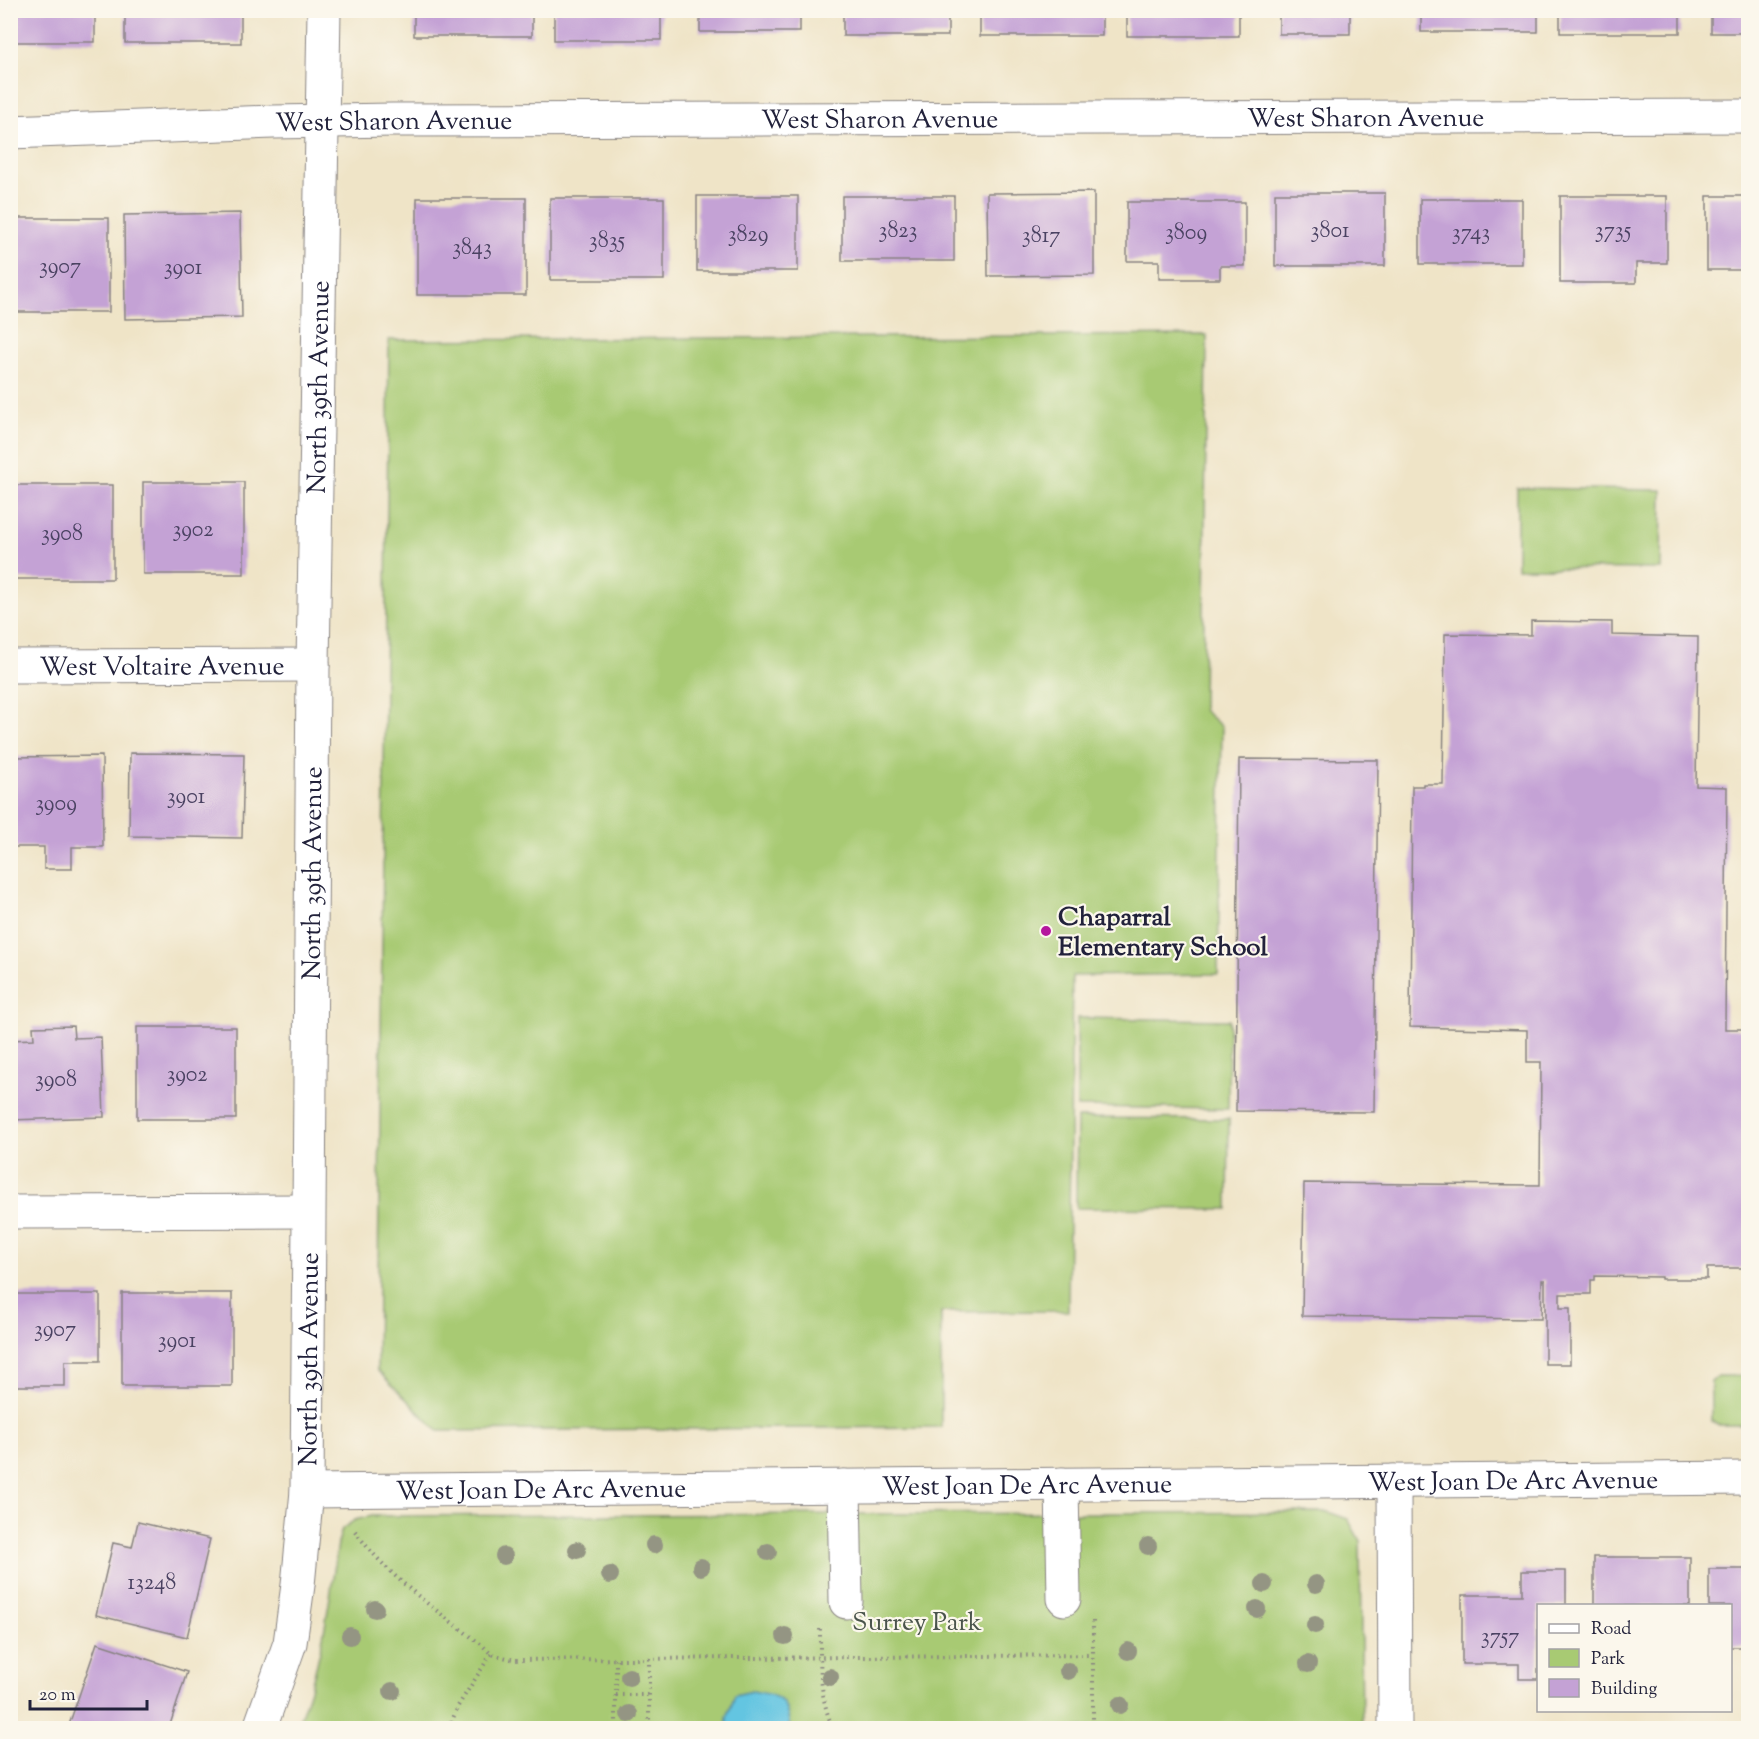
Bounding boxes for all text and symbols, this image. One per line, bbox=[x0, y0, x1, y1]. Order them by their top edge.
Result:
street label: West Sharon Avenue bbox=[1247, 101, 1485, 138]
street label: West Sharon Avenue bbox=[761, 102, 999, 140]
street label: West Sharon Avenue bbox=[275, 104, 513, 143]
house number: 3823 bbox=[879, 216, 917, 248]
house number: 3801 bbox=[1311, 216, 1350, 248]
house number: 3735 bbox=[1595, 216, 1632, 248]
house number: 3809 bbox=[1165, 218, 1207, 250]
house number: 3743 bbox=[1452, 218, 1490, 250]
house number: 3829 bbox=[728, 220, 768, 252]
house number: 3817 bbox=[1022, 221, 1060, 253]
house number: 3835 bbox=[589, 226, 626, 258]
house number: 3843 bbox=[452, 233, 492, 265]
house number: 3907 bbox=[39, 252, 81, 284]
house number: 3901 bbox=[164, 253, 203, 285]
street label: North 39th Avenue bbox=[300, 280, 340, 494]
house number: 3902 bbox=[172, 515, 214, 547]
house number: 3908 bbox=[41, 519, 83, 551]
street label: West Voltaire Avenue bbox=[39, 649, 285, 687]
street label: North 39th Avenue bbox=[295, 766, 333, 980]
house number: 3901 bbox=[167, 782, 206, 814]
house number: 3909 bbox=[35, 789, 77, 821]
place label: Chaparral Elementary School bbox=[1058, 900, 1268, 967]
marker: Chaparral Elementary School bbox=[1039, 924, 1053, 938]
house number: 3902 bbox=[166, 1060, 208, 1092]
house number: 3908 bbox=[35, 1065, 77, 1097]
street label: North 39th Avenue bbox=[291, 1252, 330, 1466]
house number: 3907 bbox=[34, 1315, 76, 1347]
house number: 3901 bbox=[158, 1326, 197, 1358]
street label: West Joan De Arc Avenue bbox=[1367, 1463, 1658, 1502]
street label: West Joan De Arc Avenue bbox=[881, 1467, 1173, 1507]
street label: West Joan De Arc Avenue bbox=[396, 1472, 687, 1511]
house number: 13248 bbox=[128, 1568, 176, 1600]
legend bbox=[1537, 1604, 1732, 1712]
park label: Surrey Park bbox=[852, 1605, 982, 1642]
text: Road bbox=[1591, 1617, 1631, 1643]
house number: 3757 bbox=[1481, 1622, 1519, 1654]
text: Park bbox=[1591, 1647, 1626, 1673]
scale bar bbox=[30, 1673, 147, 1711]
text: Building bbox=[1591, 1677, 1657, 1703]
text: 20 m bbox=[39, 1683, 76, 1709]

